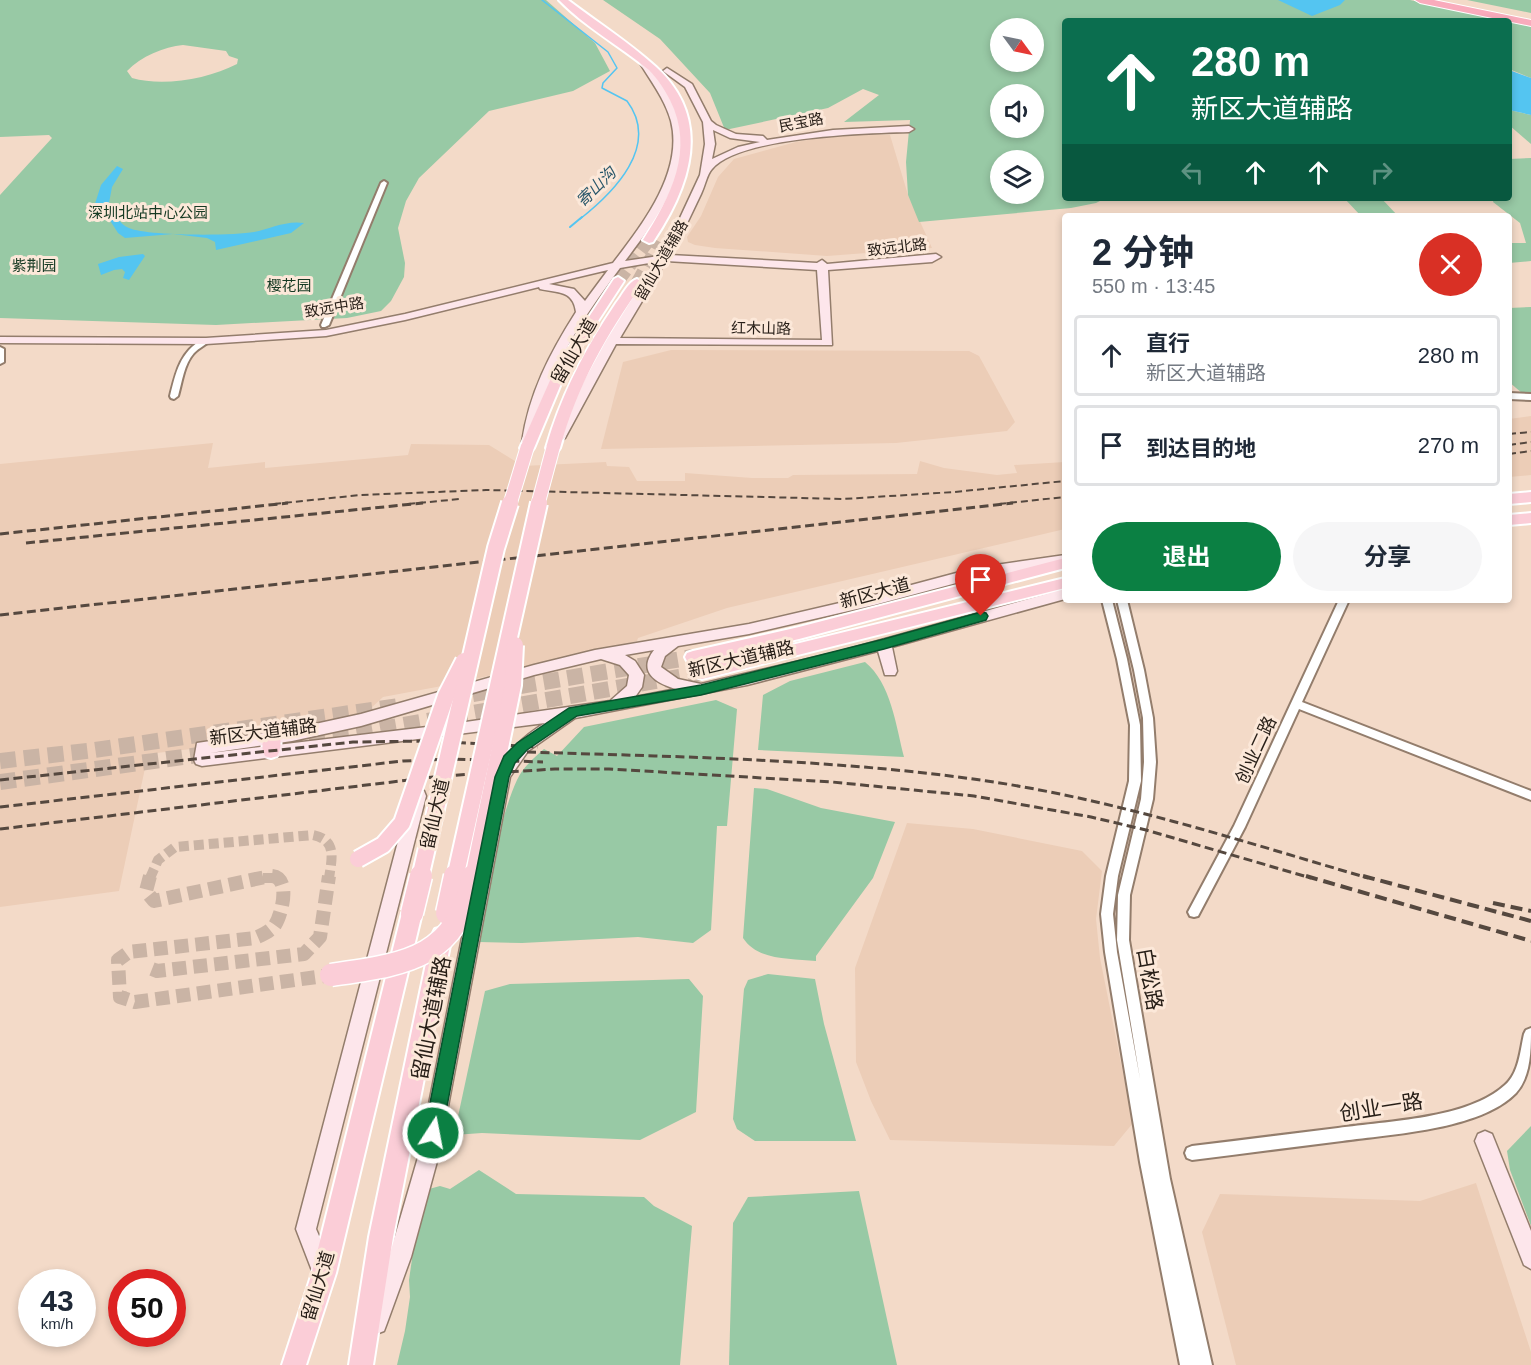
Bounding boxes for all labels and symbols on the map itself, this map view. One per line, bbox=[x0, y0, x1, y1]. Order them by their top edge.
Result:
north arrow bbox=[990, 18, 1044, 72]
street label: 民宝路 bbox=[777, 109, 825, 135]
water label: 寄山沟 bbox=[573, 163, 620, 210]
park label: 深圳北站中心公园 bbox=[88, 204, 208, 221]
street label: 留仙大道辅路 bbox=[631, 217, 691, 303]
street label: 致远北路 bbox=[866, 235, 928, 259]
park label: 紫荆园 bbox=[11, 257, 57, 274]
park label: 樱花园 bbox=[266, 277, 312, 294]
street label: 致远中路 bbox=[303, 294, 365, 320]
street label: 留仙大道 bbox=[547, 315, 601, 387]
street label: 红木山路 bbox=[731, 319, 791, 337]
pin bbox=[955, 554, 1006, 616]
street label: 新区大道 bbox=[838, 574, 912, 612]
street label: 新区大道辅路 bbox=[686, 637, 796, 681]
street label: 创业二路 bbox=[1232, 713, 1280, 787]
street label: 新区大道辅路 bbox=[208, 715, 318, 749]
street label: 留仙大道 bbox=[417, 777, 453, 851]
street label: 白松路 bbox=[1133, 946, 1167, 1012]
street label: 留仙大道辅路 bbox=[408, 954, 454, 1082]
street label: 创业一路 bbox=[1338, 1089, 1424, 1125]
position arrow bbox=[401, 1101, 465, 1165]
street label: 留仙大道 bbox=[298, 1249, 338, 1323]
speed limit sign: 50 bbox=[108, 1269, 186, 1347]

